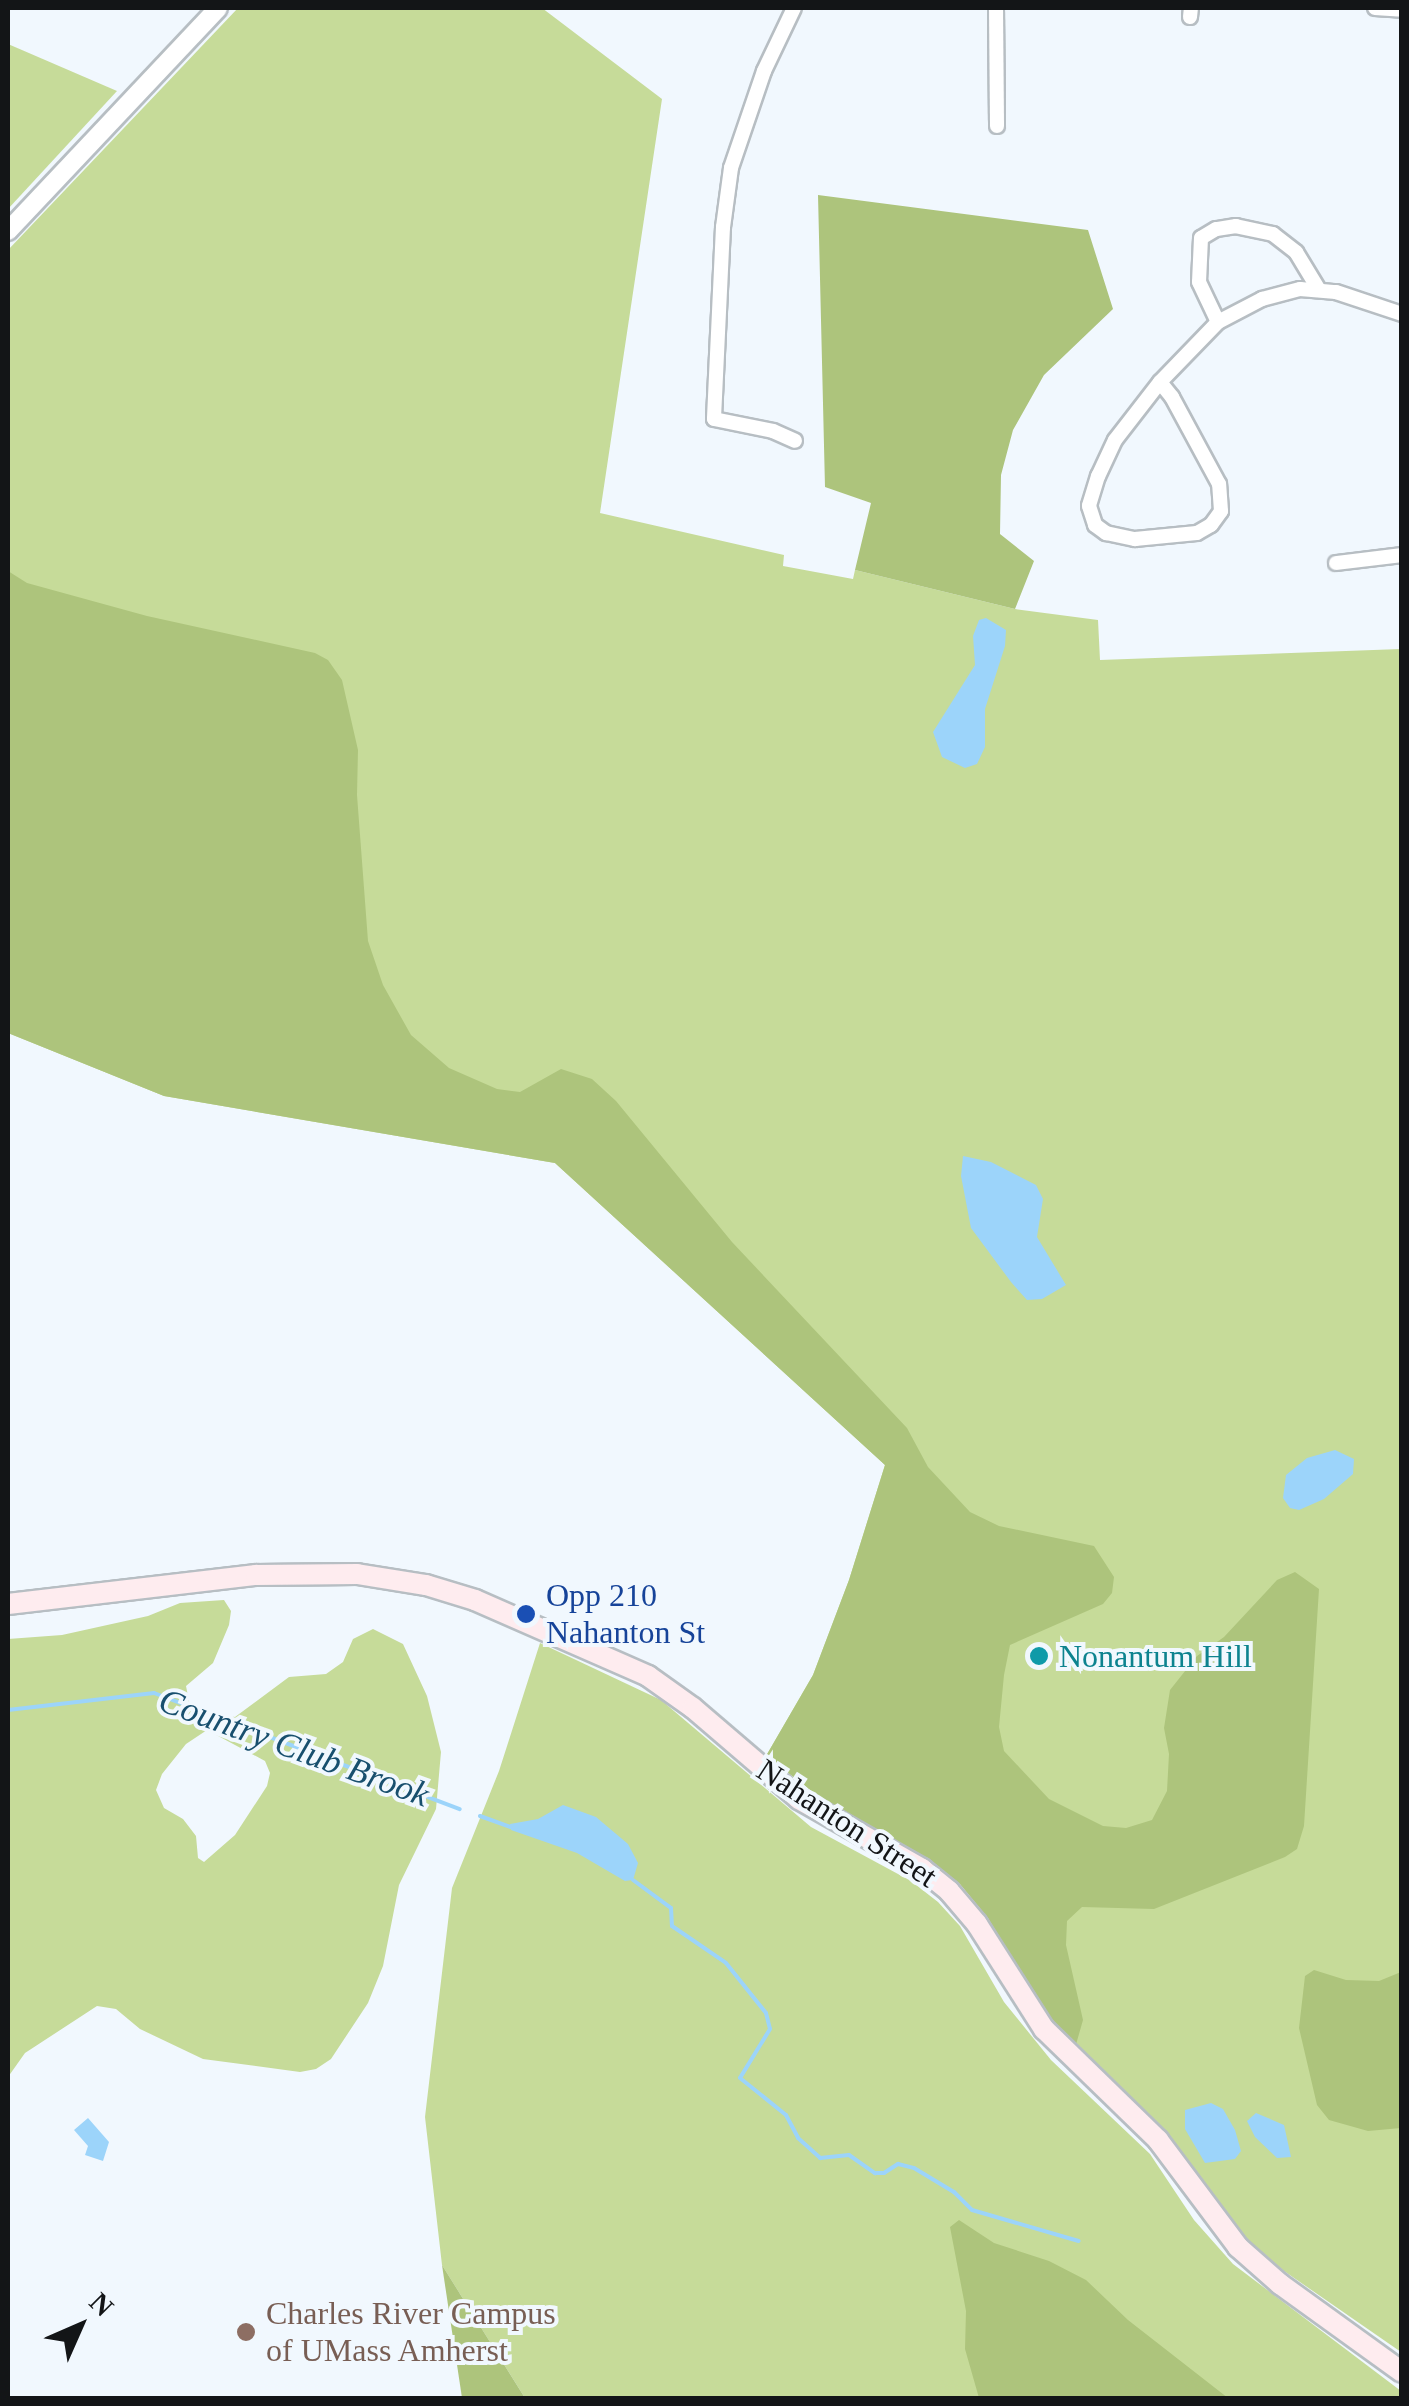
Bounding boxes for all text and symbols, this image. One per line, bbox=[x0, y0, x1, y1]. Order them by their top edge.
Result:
place label: Opp 210 Nahanton St bbox=[546, 1577, 705, 1652]
marker: Opp 210 Nahanton St bbox=[515, 1603, 537, 1625]
place label: Nonantum Hill bbox=[1059, 1637, 1252, 1675]
marker: Nonantum Hill bbox=[1028, 1645, 1050, 1667]
water label: Country Club Brook bbox=[153, 1680, 435, 1816]
street label: Nahanton Street bbox=[750, 1751, 944, 1895]
north arrow bbox=[30, 2276, 130, 2376]
text: N bbox=[83, 2286, 120, 2323]
place label: Charles River Campus of UMass Amherst bbox=[266, 2295, 556, 2370]
marker: Charles River Campus of UMass Amherst bbox=[235, 2321, 257, 2343]

